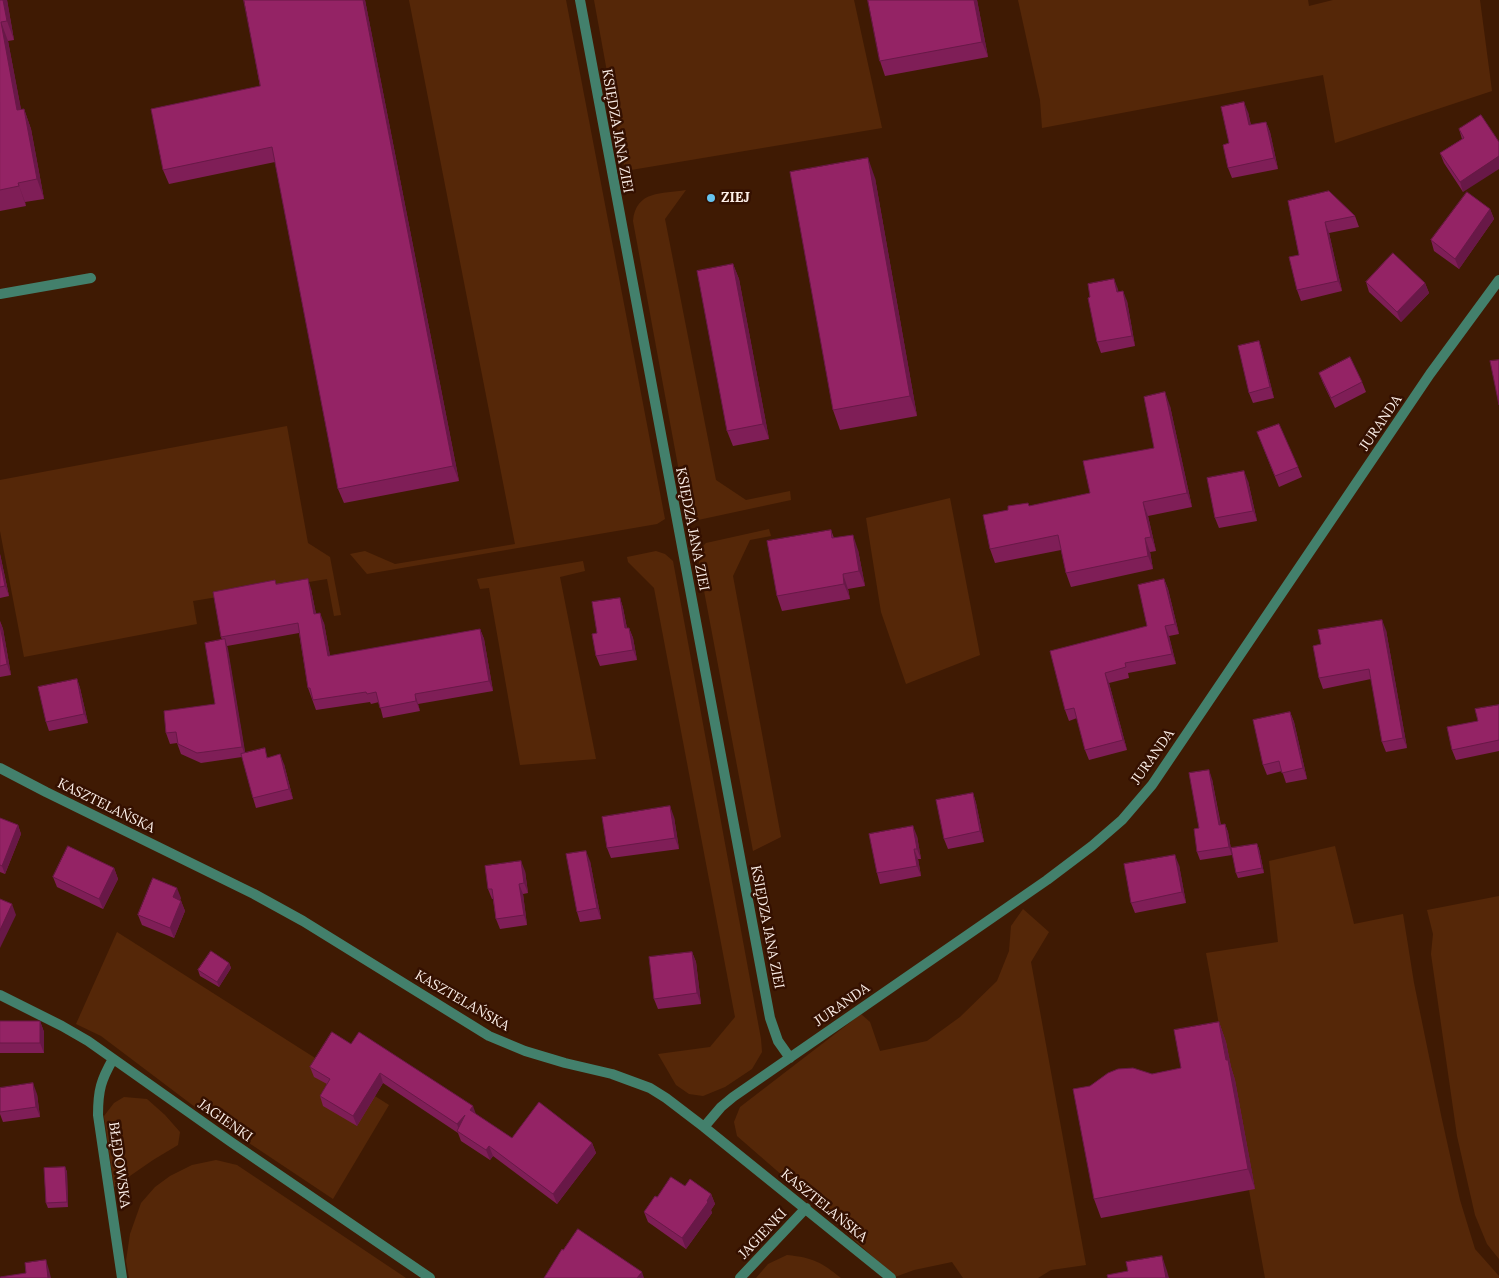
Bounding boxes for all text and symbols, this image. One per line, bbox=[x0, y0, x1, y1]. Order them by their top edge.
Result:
street label: KSIĘDZA JANA ZIEI bbox=[598, 68, 636, 194]
place label: ZIEJ bbox=[721, 190, 750, 206]
marker: ZIEJ bbox=[705, 192, 717, 204]
street label: JURANDA bbox=[1356, 392, 1406, 454]
street label: KSIĘDZA JANA ZIEI bbox=[672, 466, 712, 592]
street label: JURANDA bbox=[1128, 726, 1178, 788]
street label: KASZTELAŃSKA bbox=[54, 775, 158, 837]
street label: KSIĘDZA JANA ZIEI bbox=[747, 864, 787, 990]
street label: KASZTELAŃSKA bbox=[412, 967, 512, 1035]
street label: JURANDA bbox=[811, 980, 873, 1030]
street label: JAGIENKI bbox=[195, 1096, 255, 1146]
street label: BŁĘDOWSKA bbox=[105, 1121, 133, 1209]
street label: KASZTELAŃSKA bbox=[777, 1166, 871, 1246]
street label: JAGIENKI bbox=[736, 1205, 790, 1263]

